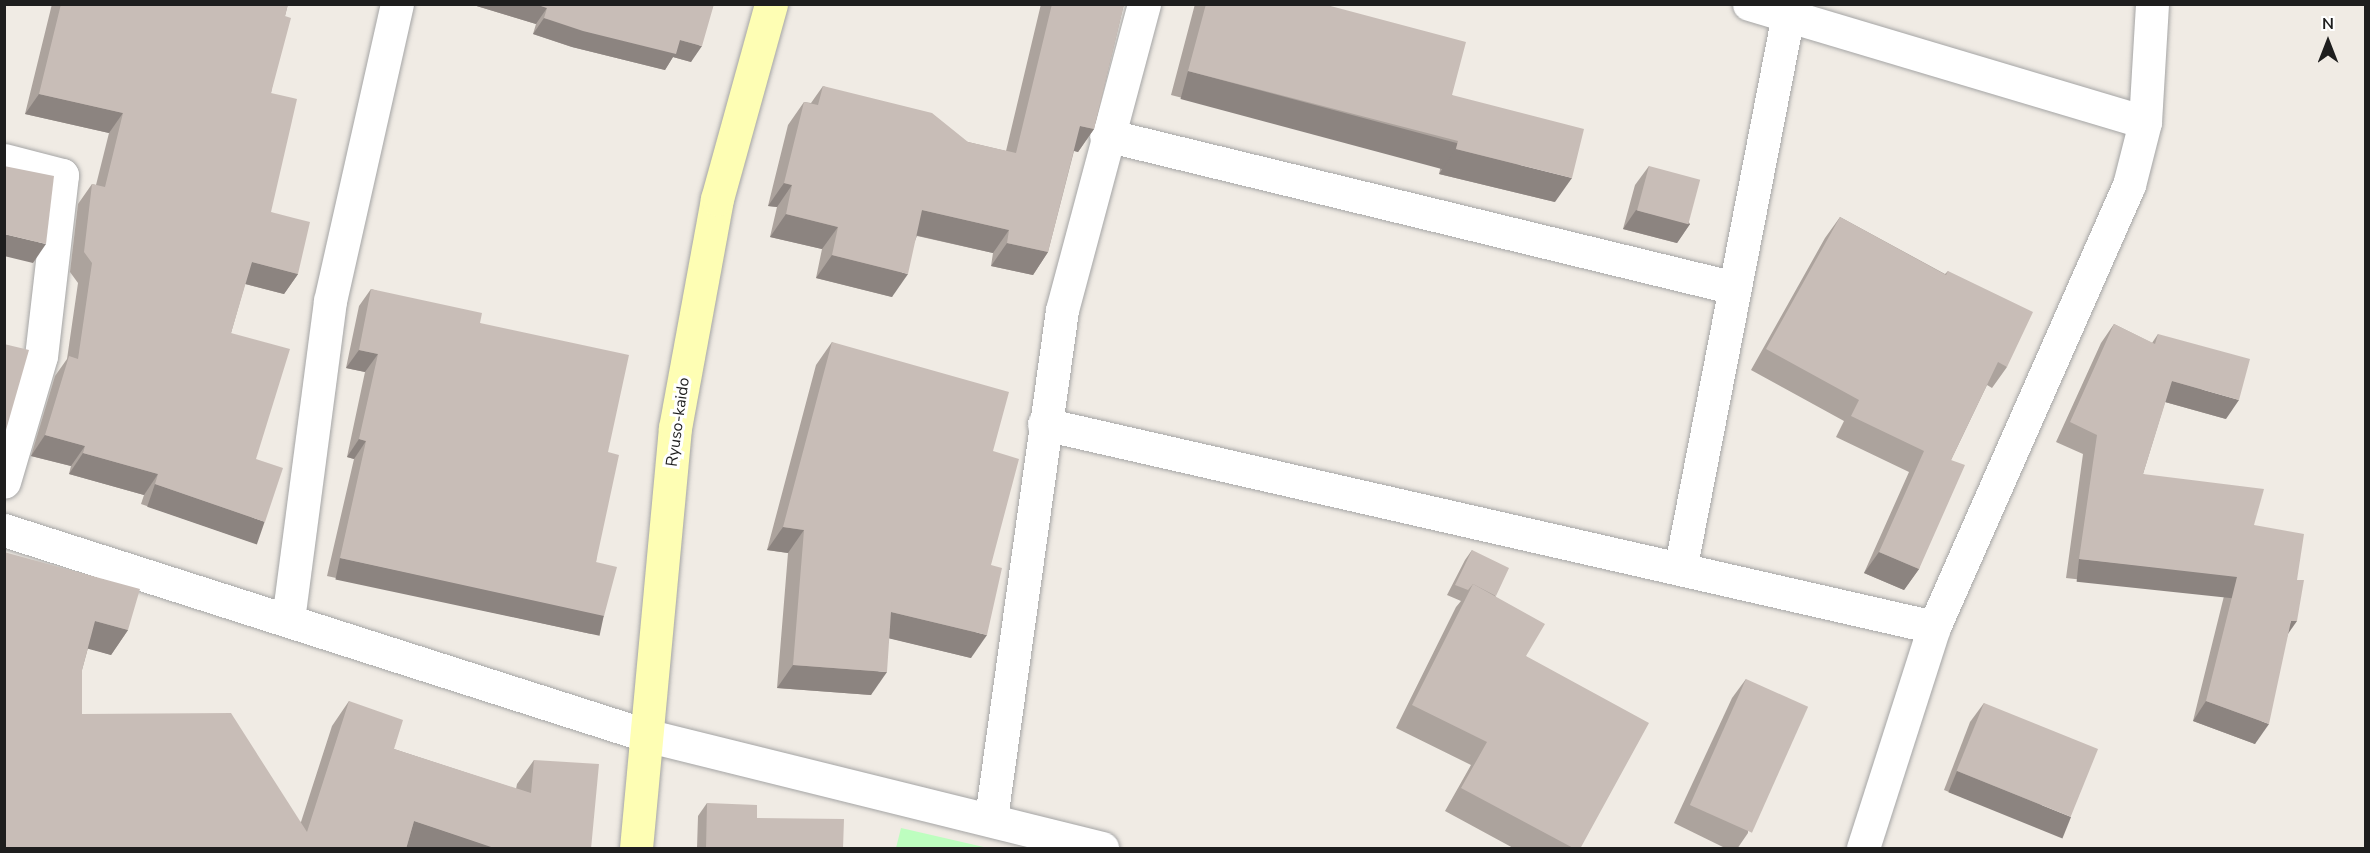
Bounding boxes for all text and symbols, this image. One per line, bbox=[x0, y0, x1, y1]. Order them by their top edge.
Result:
north arrow bbox=[2298, 12, 2358, 72]
text: N bbox=[2322, 13, 2334, 35]
street label: Ryuso-kaido bbox=[662, 376, 694, 468]

